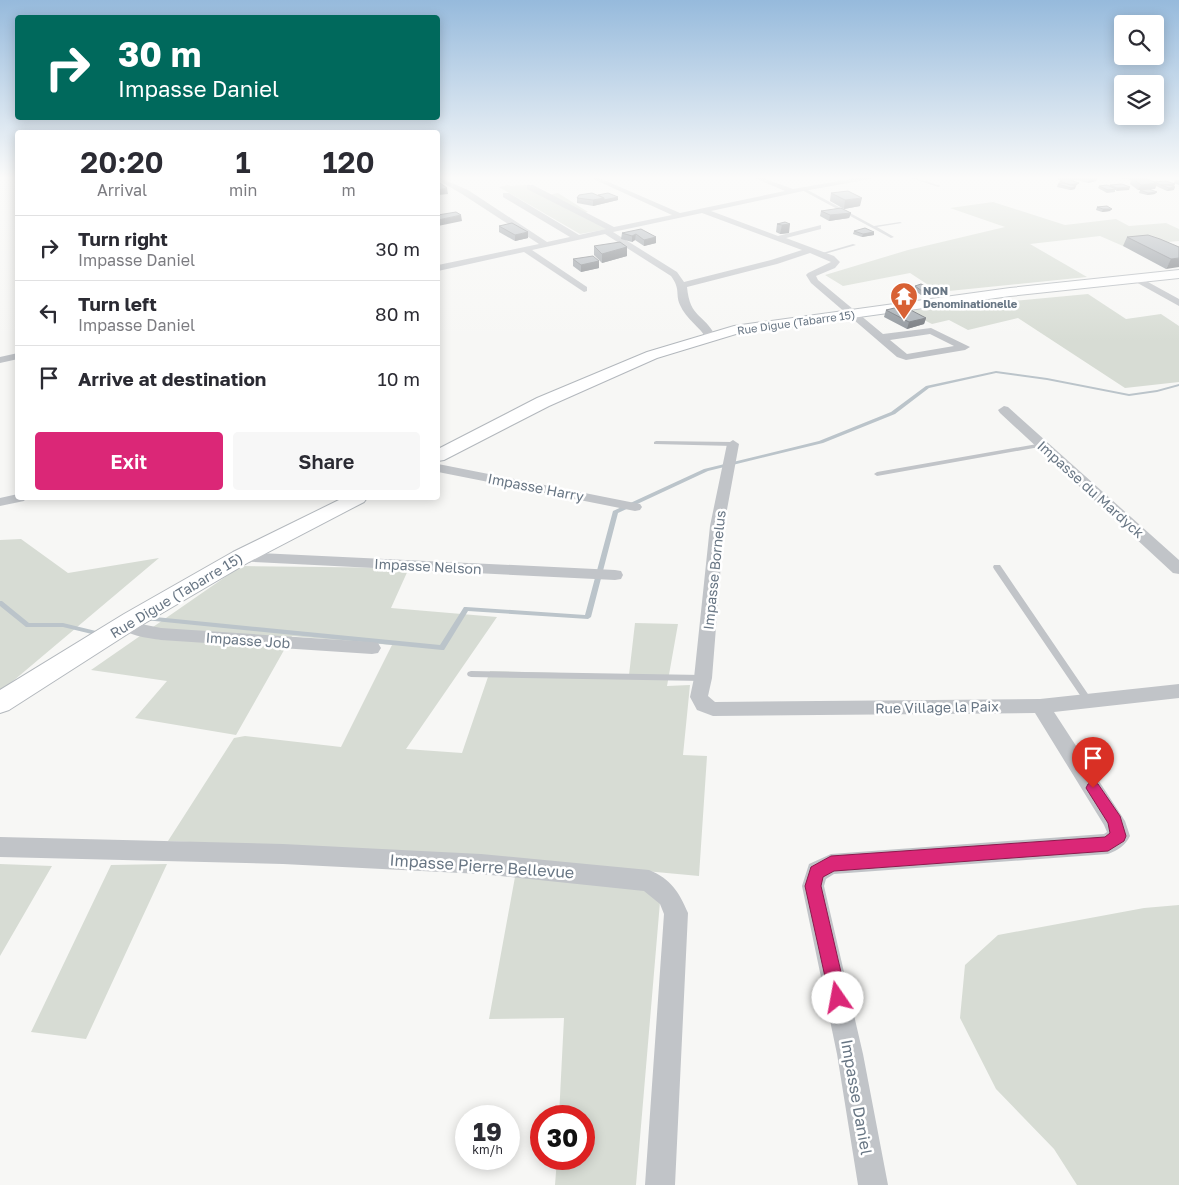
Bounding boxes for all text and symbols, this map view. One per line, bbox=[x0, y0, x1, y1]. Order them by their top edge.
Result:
map controls bbox=[1114, 15, 1164, 125]
button: search bbox=[1114, 15, 1164, 65]
text: 30 m bbox=[118, 33, 201, 75]
icon: right bbox=[35, 35, 100, 100]
text: Impasse Daniel bbox=[118, 75, 279, 102]
button: layers bbox=[1114, 75, 1164, 125]
text: 20:20 bbox=[80, 144, 164, 180]
text: 1 bbox=[236, 144, 251, 180]
text: 120 bbox=[323, 144, 375, 180]
text: Arrival bbox=[97, 180, 147, 200]
text: min bbox=[229, 180, 257, 200]
text: m bbox=[342, 180, 356, 200]
text: Turn right bbox=[78, 227, 168, 250]
icon: right bbox=[35, 234, 63, 262]
text: 30 m bbox=[376, 237, 420, 260]
text: Impasse Daniel bbox=[78, 250, 195, 270]
temple icon: NON Denominationelle bbox=[889, 281, 919, 320]
place label: NON Denominationelle bbox=[923, 284, 1018, 310]
text: Turn left bbox=[78, 292, 157, 315]
icon: left bbox=[35, 299, 63, 327]
text: 80 m bbox=[375, 302, 420, 325]
street label: Rue Digue (Tabarre 15) bbox=[736, 307, 856, 337]
text: Impasse Daniel bbox=[78, 315, 195, 335]
icon: arrive bbox=[35, 364, 63, 392]
text: Arrive at destination bbox=[78, 367, 266, 390]
text: 10 m bbox=[377, 367, 420, 390]
button: Exit bbox=[35, 432, 223, 490]
button: Share bbox=[233, 432, 420, 490]
street label: Impasse du Mardyck bbox=[1034, 437, 1148, 541]
street label: Impasse Harry bbox=[487, 469, 586, 505]
street label: Impasse Bornelus bbox=[699, 509, 729, 631]
street label: Rue Digue (Tabarre 15) bbox=[107, 549, 245, 641]
street label: Impasse Nelson bbox=[374, 555, 482, 577]
street label: Impasse Job bbox=[205, 629, 291, 651]
street label: Rue Village la Paix bbox=[875, 697, 999, 717]
pin bbox=[1072, 737, 1114, 788]
icon: arrive bbox=[1079, 744, 1107, 772]
street label: Impasse Pierre Bellevue bbox=[389, 850, 575, 882]
position arrow bbox=[811, 971, 863, 1023]
street label: Impasse Daniel bbox=[837, 1038, 877, 1156]
speed limit sign: 30 bbox=[530, 1105, 595, 1170]
text: 19 bbox=[473, 1116, 502, 1147]
text: km/h bbox=[472, 1142, 503, 1157]

